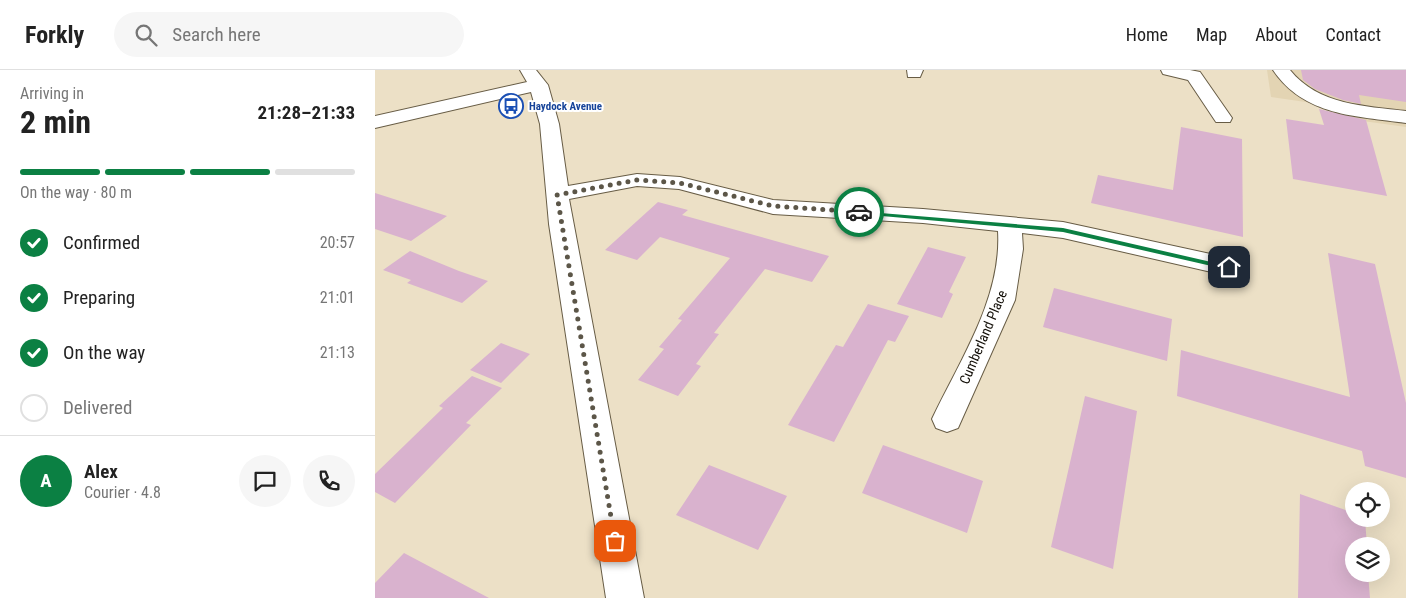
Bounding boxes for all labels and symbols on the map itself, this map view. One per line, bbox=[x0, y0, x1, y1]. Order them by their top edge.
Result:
bus stop icon: Haydock Avenue bbox=[498, 93, 524, 119]
place label: Haydock Avenue bbox=[529, 100, 602, 113]
courier bbox=[834, 187, 884, 237]
pin bbox=[1208, 246, 1250, 288]
street label: Cumberland Place bbox=[956, 287, 1010, 386]
pin bbox=[594, 520, 636, 562]

